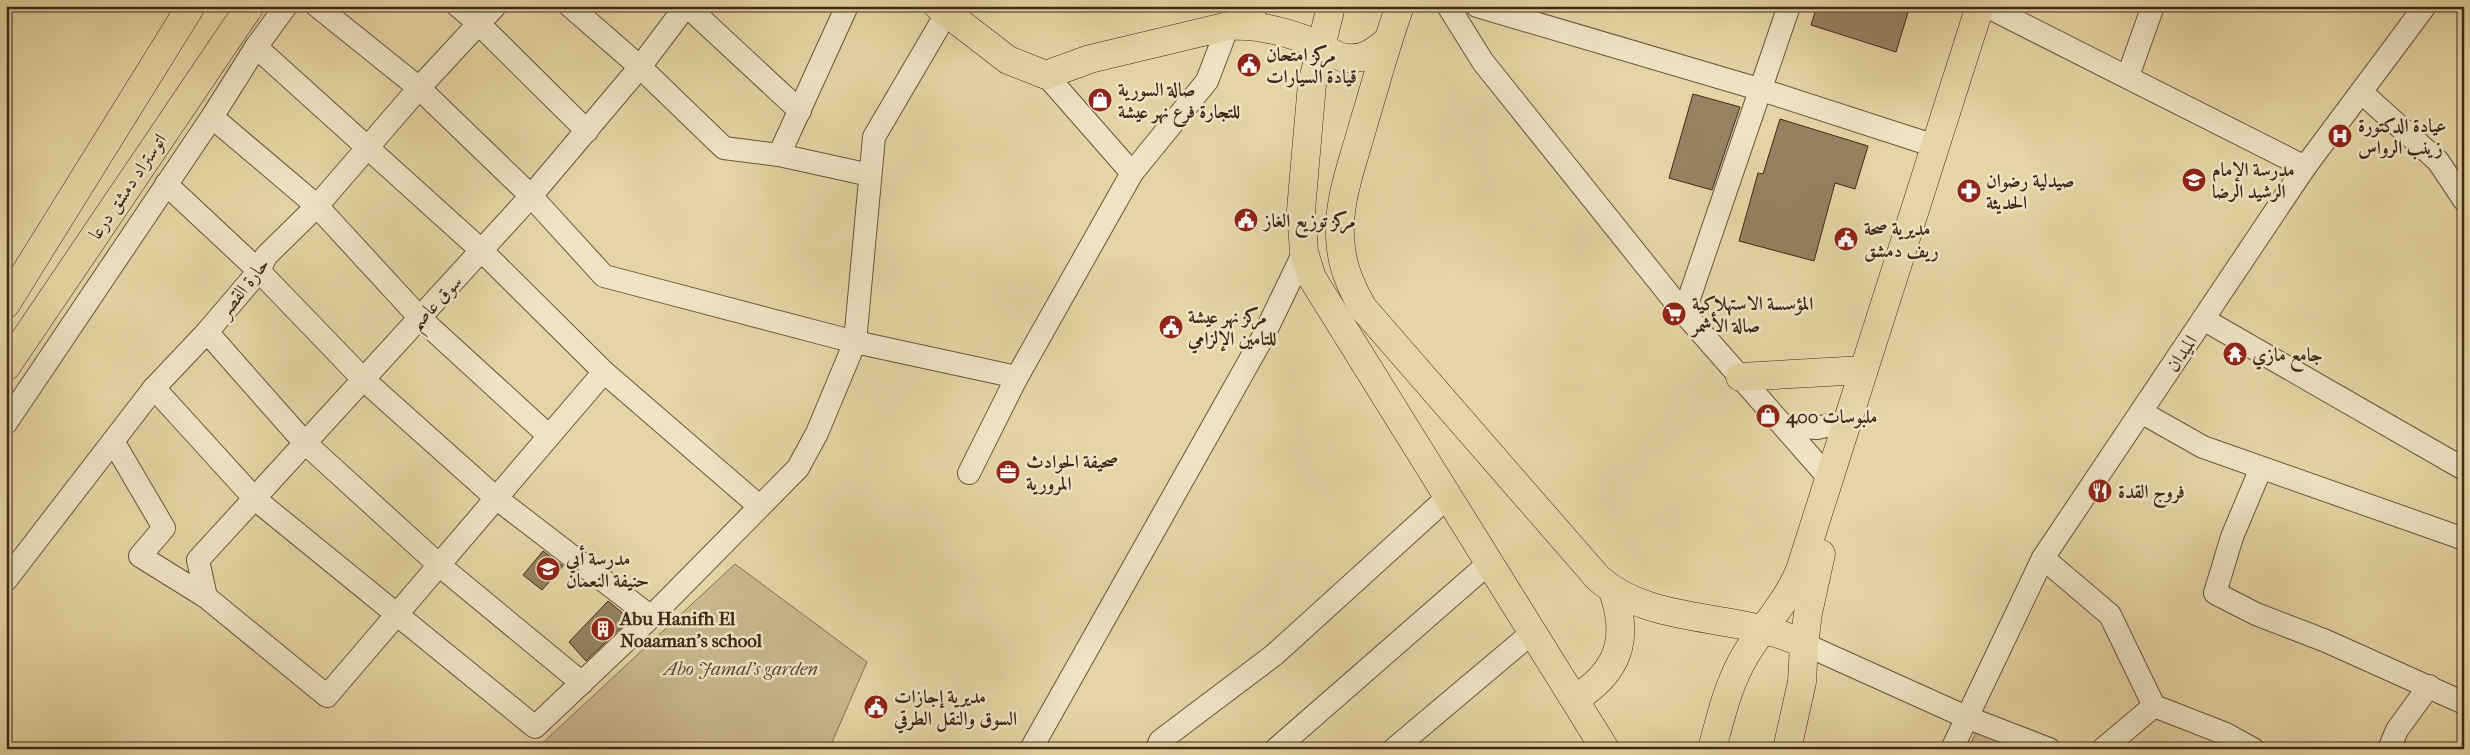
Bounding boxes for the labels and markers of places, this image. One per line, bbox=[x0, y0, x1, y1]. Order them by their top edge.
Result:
place label: مركز امتحان قيادة السيارات bbox=[1266, 44, 1357, 88]
public building icon: مركز امتحان قيادة السيارات bbox=[1236, 52, 1262, 78]
place label: صالة السورية للتجارة فرع نهر عيشة bbox=[1118, 79, 1240, 127]
shop icon: صالة السورية للتجارة فرع نهر عيشة bbox=[1087, 87, 1113, 113]
place label: عيادة الدكتورة زينب الرواس bbox=[2358, 115, 2446, 160]
hospital icon: عيادة الدكتورة زينب الرواس bbox=[2327, 123, 2353, 149]
place label: مدرسة الإمام الرشيد الرضا bbox=[2212, 159, 2295, 203]
school or university icon: مدرسة الإمام الرشيد الرضا bbox=[2181, 167, 2207, 193]
place label: صيدلية رضوان الحديثة bbox=[1986, 170, 2074, 215]
pharmacy icon: صيدلية رضوان الحديثة bbox=[1956, 178, 1982, 204]
public building icon: مركز توزيع الغاز bbox=[1233, 207, 1259, 233]
place label: مركز توزيع الغاز bbox=[1262, 210, 1356, 238]
place label: مديرية صحة ريف دمشق bbox=[1864, 218, 1939, 263]
public building icon: مديرية صحة ريف دمشق bbox=[1833, 226, 1859, 252]
place label: المؤسسة الاستهلاكية صالة الأشمر bbox=[1690, 293, 1813, 338]
supermarket icon: المؤسسة الاستهلاكية صالة الأشمر bbox=[1661, 301, 1687, 327]
place label: مركز نهر عيشة للتامين الإلزامي bbox=[1187, 306, 1277, 354]
public building icon: مركز نهر عيشة للتامين الإلزامي bbox=[1158, 314, 1184, 340]
temple icon: جامع مازي bbox=[2222, 341, 2248, 367]
place label: جامع مازي bbox=[2252, 344, 2323, 372]
shop icon: ملبوسات 400 bbox=[1755, 403, 1781, 429]
place label: ملبوسات 400 bbox=[1785, 406, 1877, 429]
place label: صحيفة الحوادث المرورية bbox=[1026, 451, 1118, 496]
office icon: صحيفة الحوادث المرورية bbox=[995, 459, 1021, 485]
restaurant icon: فروج القدة bbox=[2087, 478, 2113, 504]
place label: فروج القدة bbox=[2118, 481, 2185, 509]
place label: مدرسة أبي حنيفة النعمان bbox=[565, 545, 649, 592]
school or university icon: مدرسة أبي حنيفة النعمان bbox=[535, 556, 561, 582]
place label: Abu Hanifh El Noaaman's school bbox=[619, 608, 763, 652]
building icon: Abu Hanifh El Noaaman's school bbox=[590, 616, 616, 642]
place label: مديرية إجازات السوق والنقل الطرقي bbox=[893, 686, 1017, 734]
public building icon: مديرية إجازات السوق والنقل الطرقي bbox=[863, 694, 889, 720]

